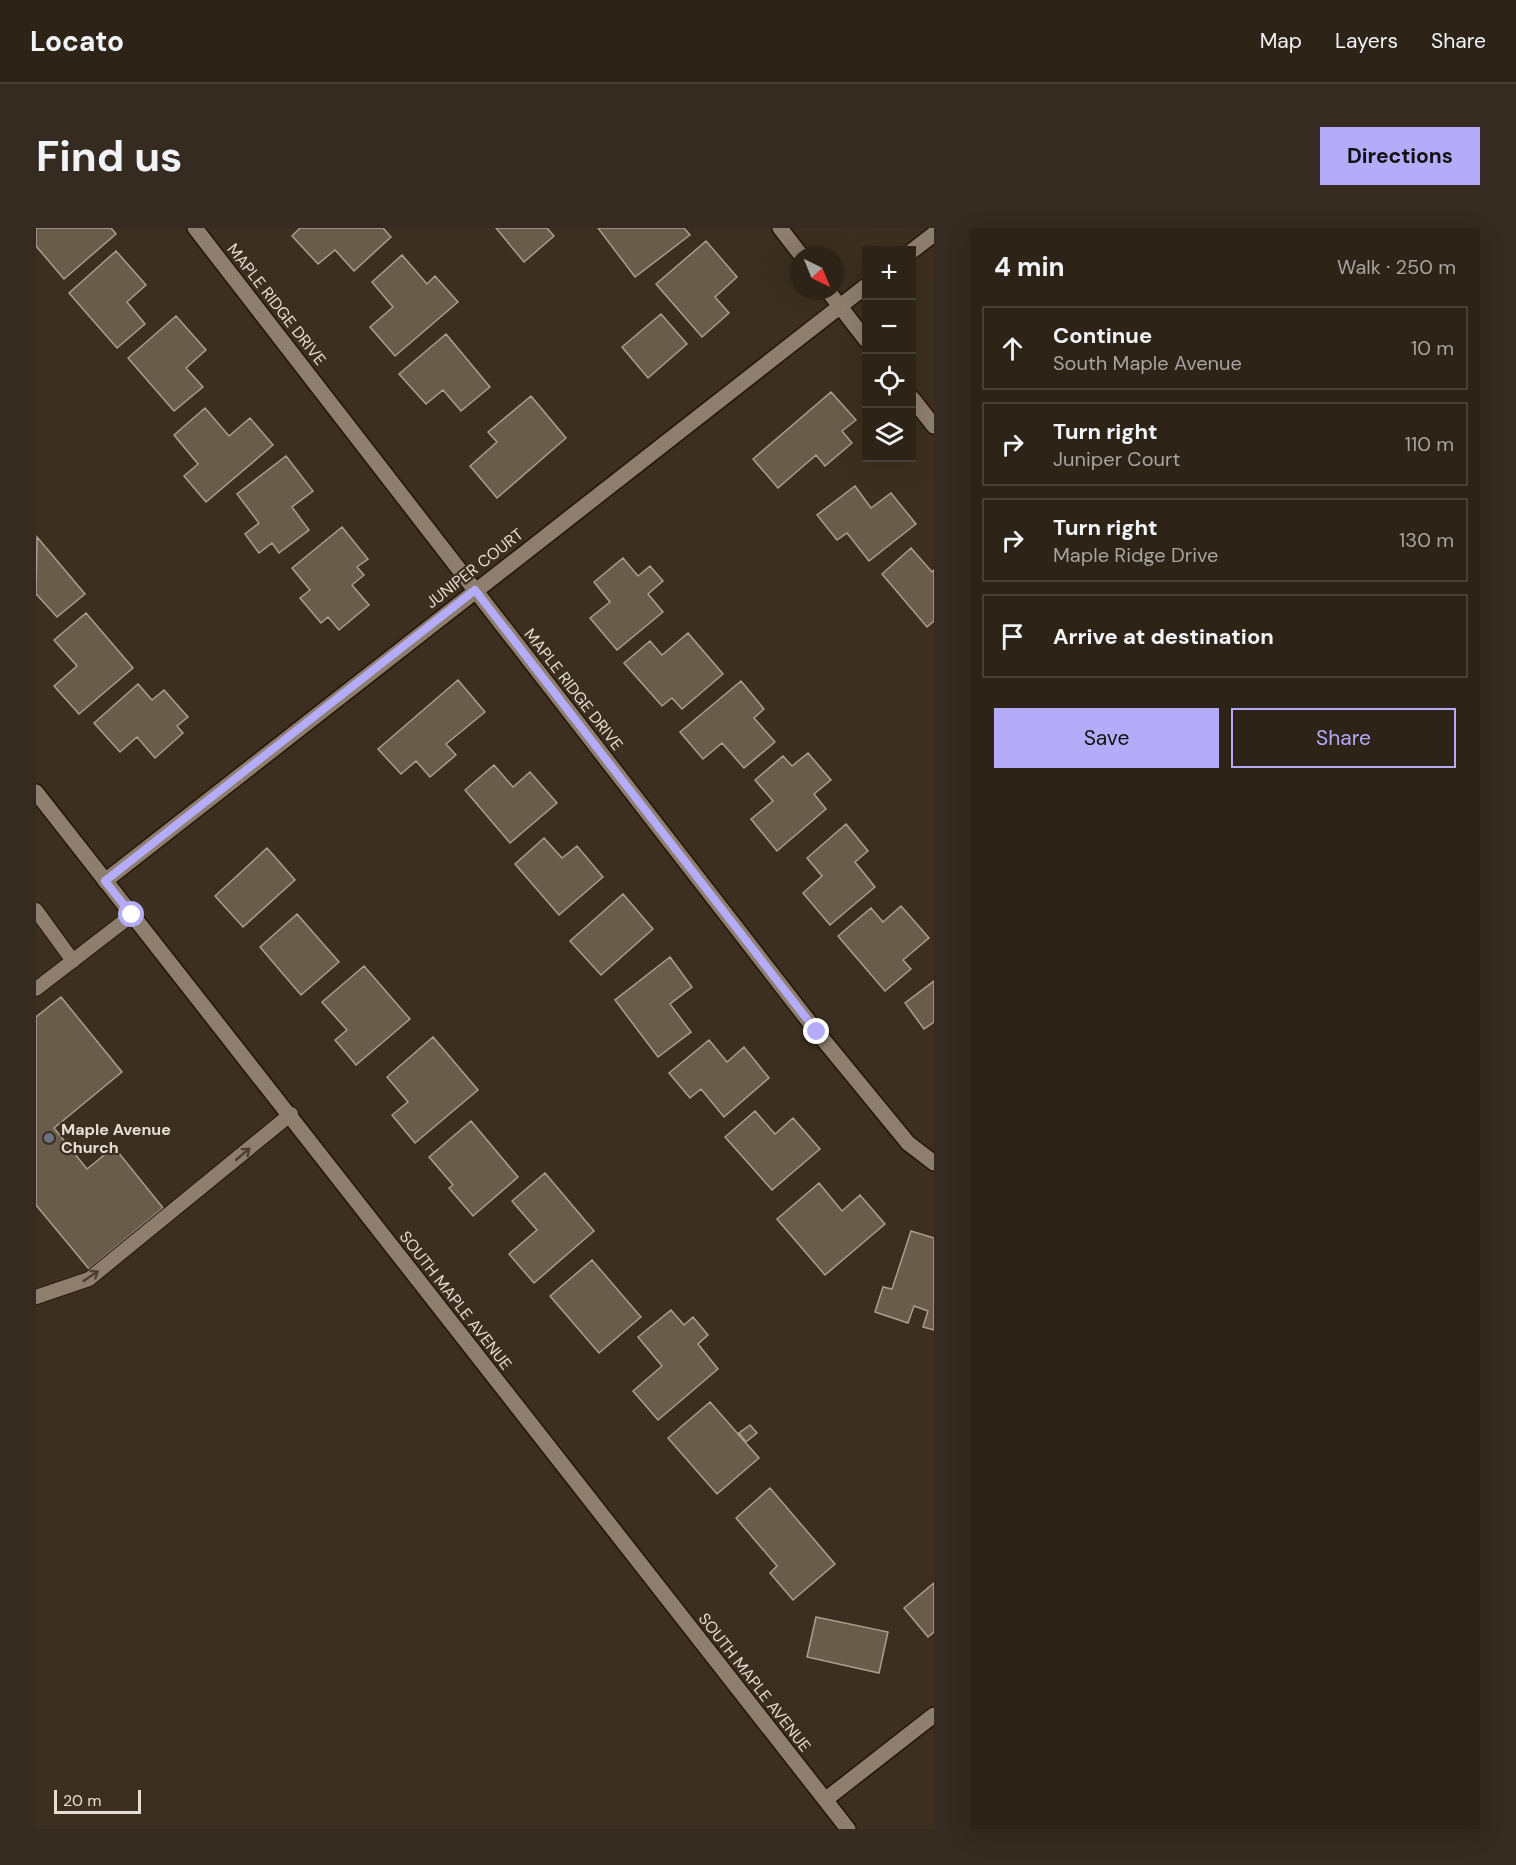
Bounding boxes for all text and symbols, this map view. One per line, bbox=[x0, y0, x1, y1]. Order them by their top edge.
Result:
text: Locato bbox=[30, 23, 124, 60]
text: Map bbox=[1260, 27, 1302, 55]
text: Layers bbox=[1335, 27, 1398, 55]
text: Share bbox=[1431, 27, 1486, 55]
button: Directions bbox=[1320, 127, 1480, 185]
text: Find us bbox=[36, 129, 182, 184]
street label: MAPLE RIDGE DRIVE bbox=[223, 239, 331, 369]
north arrow bbox=[790, 246, 844, 300]
map controls bbox=[862, 246, 916, 462]
button: + bbox=[862, 246, 916, 300]
text: 4 min bbox=[994, 250, 1065, 284]
text: Walk · 250 m bbox=[1337, 254, 1456, 280]
button: − bbox=[862, 300, 916, 354]
text: Continue bbox=[1053, 321, 1152, 350]
icon: ahead bbox=[996, 332, 1029, 365]
text: 10 m bbox=[1411, 335, 1454, 361]
text: South Maple Avenue bbox=[1053, 350, 1242, 376]
button: locate bbox=[862, 354, 916, 408]
button: layers bbox=[862, 408, 916, 462]
text: Turn right bbox=[1053, 417, 1158, 446]
icon: right bbox=[996, 428, 1029, 461]
text: 110 m bbox=[1405, 431, 1454, 457]
text: Juniper Court bbox=[1053, 446, 1180, 472]
text: Turn right bbox=[1053, 513, 1158, 542]
street label: JUNIPER COURT bbox=[421, 524, 527, 613]
icon: right bbox=[996, 524, 1029, 557]
text: 130 m bbox=[1399, 527, 1454, 553]
text: Maple Ridge Drive bbox=[1053, 542, 1218, 568]
icon: arrive bbox=[996, 620, 1029, 653]
text: Arrive at destination bbox=[1053, 622, 1274, 651]
street label: MAPLE RIDGE DRIVE bbox=[520, 624, 628, 754]
button: Save bbox=[994, 708, 1219, 768]
button: Share bbox=[1231, 708, 1456, 768]
route start bbox=[118, 901, 144, 927]
route end bbox=[803, 1018, 829, 1044]
place label: Maple Avenue Church bbox=[61, 1119, 171, 1158]
marker: Maple Avenue Church bbox=[42, 1131, 56, 1145]
one-way arrow bbox=[235, 1147, 250, 1161]
street label: SOUTH MAPLE AVENUE bbox=[395, 1227, 516, 1374]
one-way arrow bbox=[82, 1270, 99, 1282]
street label: SOUTH MAPLE AVENUE bbox=[694, 1609, 815, 1756]
scale bar bbox=[54, 1787, 141, 1814]
text: 20 m bbox=[63, 1790, 102, 1811]

